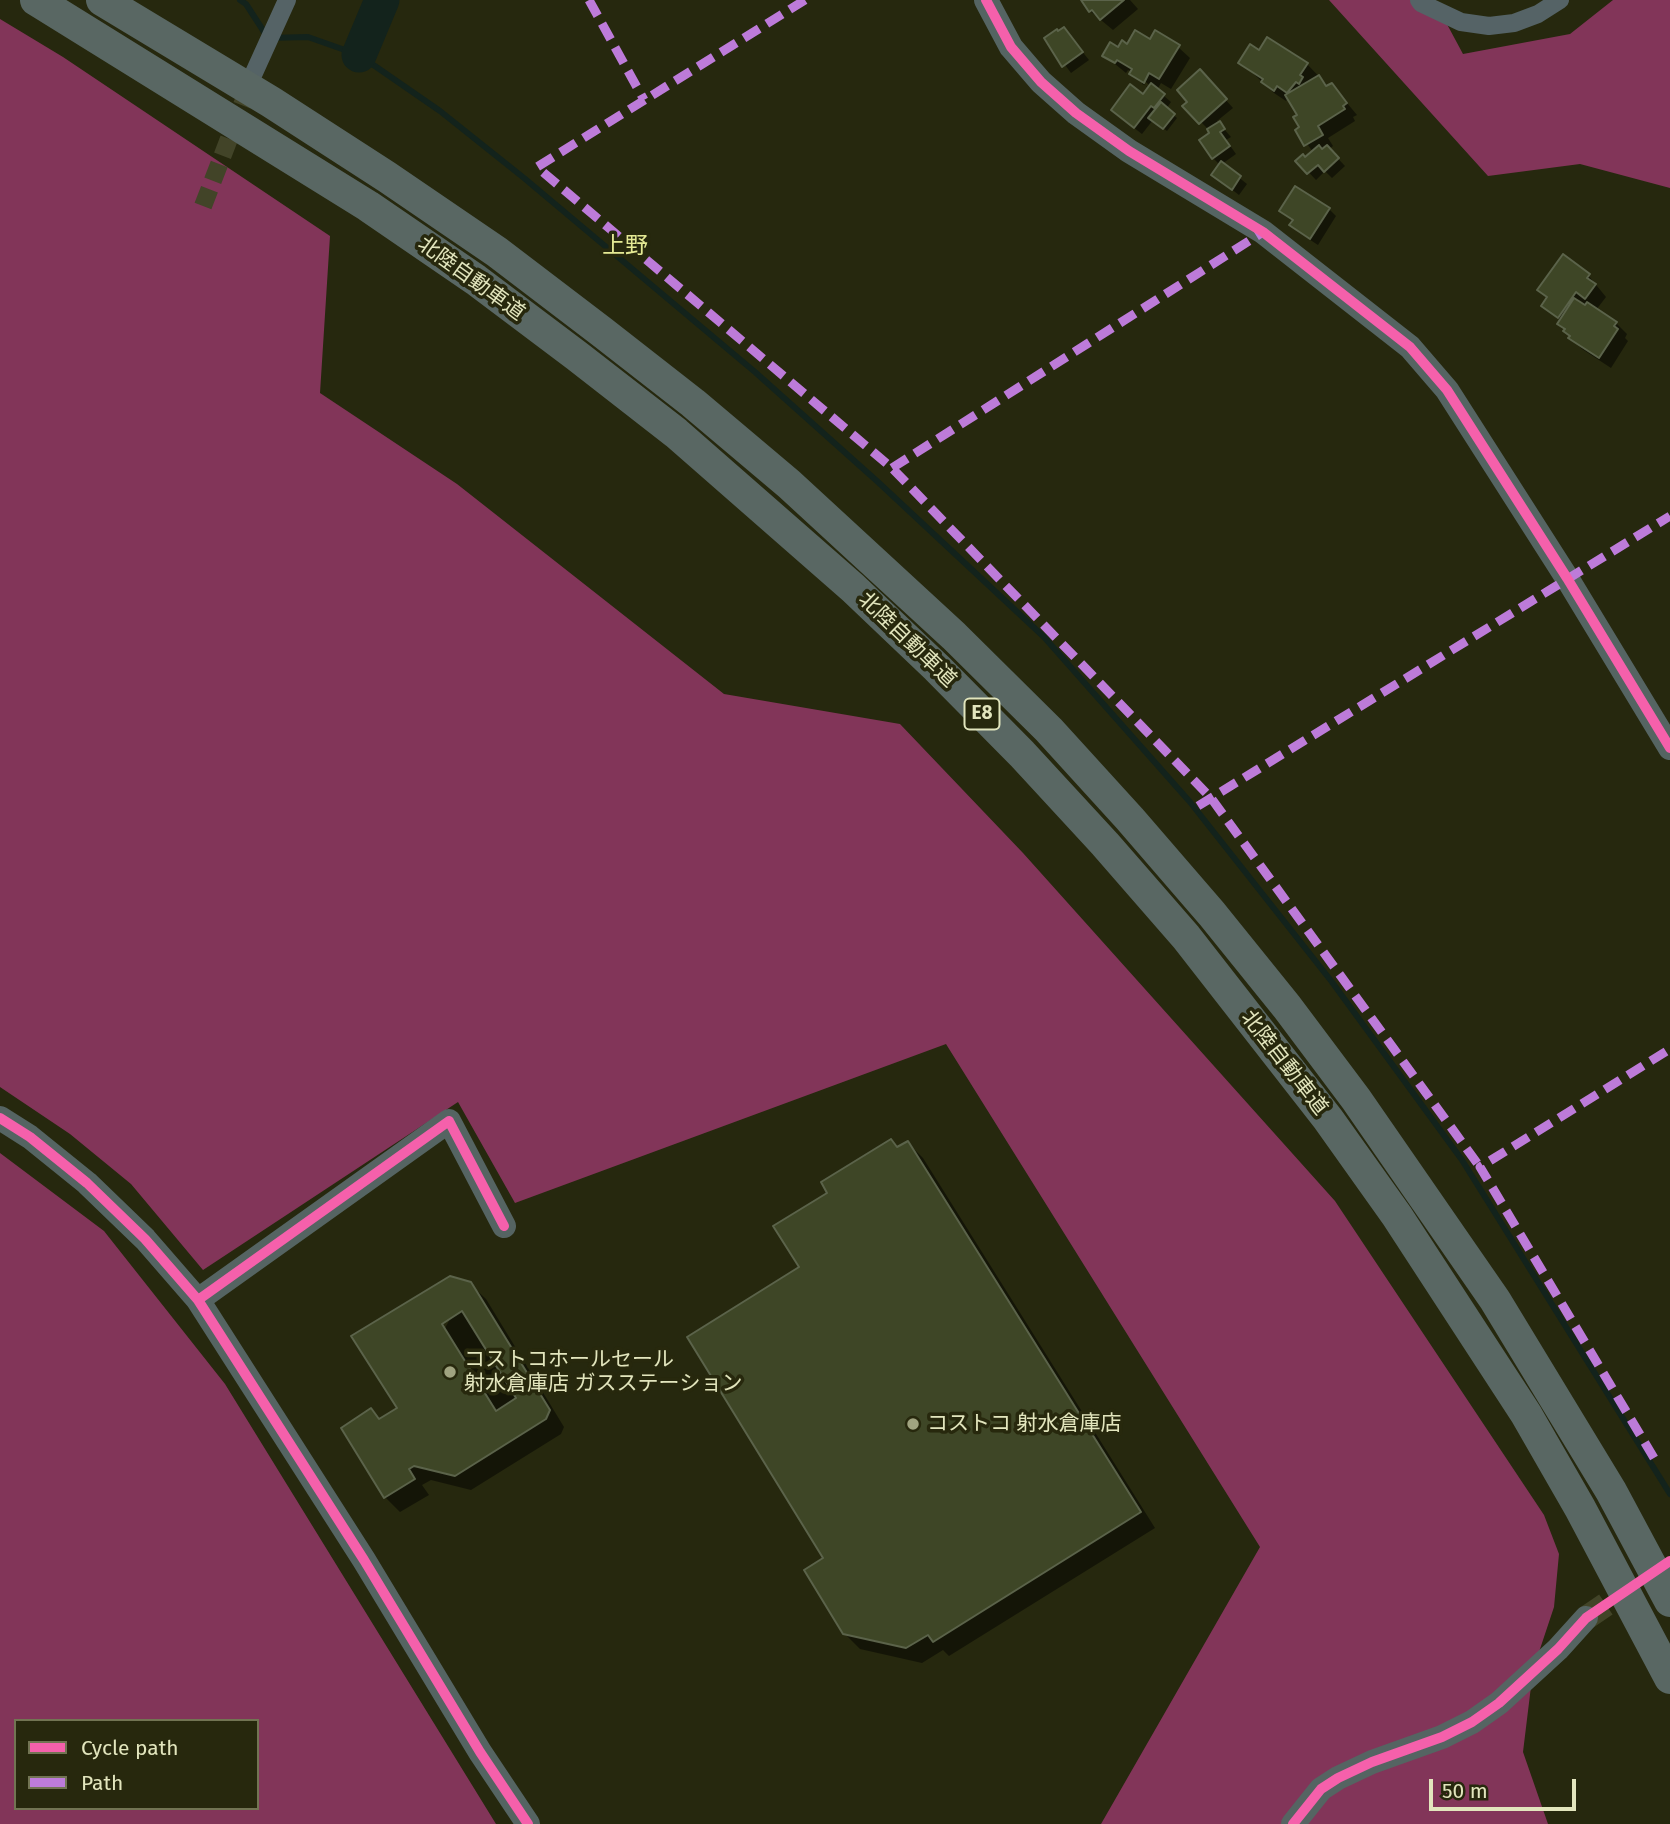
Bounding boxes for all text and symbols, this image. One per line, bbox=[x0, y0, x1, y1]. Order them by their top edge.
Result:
street label: 北陸自動車道 bbox=[413, 232, 529, 326]
district label: 上野 bbox=[602, 233, 648, 261]
street label: 北陸自動車道 bbox=[853, 587, 961, 693]
road number: E8 bbox=[964, 698, 1000, 730]
street label: 北陸自動車道 bbox=[1235, 1006, 1333, 1120]
place label: コストコホールセール 射水倉庫店 ガスステーション bbox=[464, 1347, 743, 1397]
marker: コストコホールセール 射水倉庫店 ガスステーション bbox=[442, 1364, 458, 1380]
place label: コストコ 射水倉庫店 bbox=[927, 1411, 1122, 1437]
marker: コストコ 射水倉庫店 bbox=[905, 1416, 921, 1432]
legend bbox=[14, 1719, 259, 1810]
text: Cycle path bbox=[81, 1735, 179, 1761]
scale bar bbox=[1432, 1764, 1579, 1808]
text: Path bbox=[81, 1770, 123, 1796]
text: 50 m bbox=[1442, 1778, 1488, 1804]

